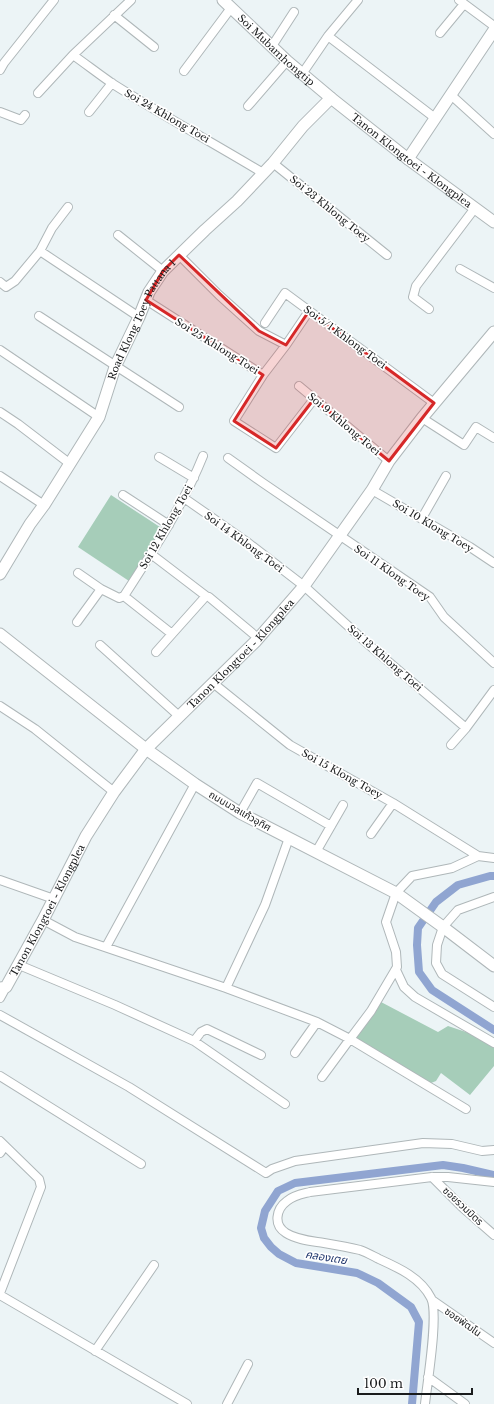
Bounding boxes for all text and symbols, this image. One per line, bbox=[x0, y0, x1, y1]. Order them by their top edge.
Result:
street label: Soi Mubamhongtip bbox=[235, 11, 318, 88]
street label: Soi 24 Khlong Toei bbox=[122, 86, 213, 146]
street label: Tanon Klongtoei - Klongplea bbox=[349, 110, 475, 211]
street label: Soi 23 Khlong Toey bbox=[287, 173, 373, 246]
street label: Road Klong Toey Pattana 1 bbox=[105, 256, 178, 381]
street label: Soi 5/1 Khlong Toei bbox=[301, 303, 389, 372]
street label: Soi 25 Khlong Toei bbox=[173, 315, 262, 377]
street label: Soi 9 Khlong Toei bbox=[305, 390, 383, 459]
street label: Soi 12 Khlong Toei bbox=[137, 482, 196, 571]
street label: Soi 10 Klong Toey bbox=[390, 497, 476, 556]
street label: Soi 14 Khlong Toei bbox=[202, 509, 287, 575]
street label: Soi 11 Klong Toey bbox=[352, 542, 433, 604]
street label: Tanon Klongtoei - Klongplea bbox=[184, 596, 297, 711]
street label: Soi 13 Khlong Toei bbox=[345, 622, 426, 695]
street label: Soi 15 Klong Toey bbox=[299, 746, 385, 802]
street label: ถนนนวลแก้วอุทิศ bbox=[207, 788, 273, 834]
street label: Tanon Klongtoei - Klongplea bbox=[7, 842, 87, 979]
street label: ซอยรวมมิตร bbox=[440, 1184, 486, 1228]
water label: คลองเตย bbox=[304, 1247, 349, 1267]
street label: ซอยพัฒโน bbox=[442, 1305, 484, 1339]
scale bar bbox=[358, 1370, 472, 1396]
text: 100 m bbox=[364, 1376, 403, 1391]

